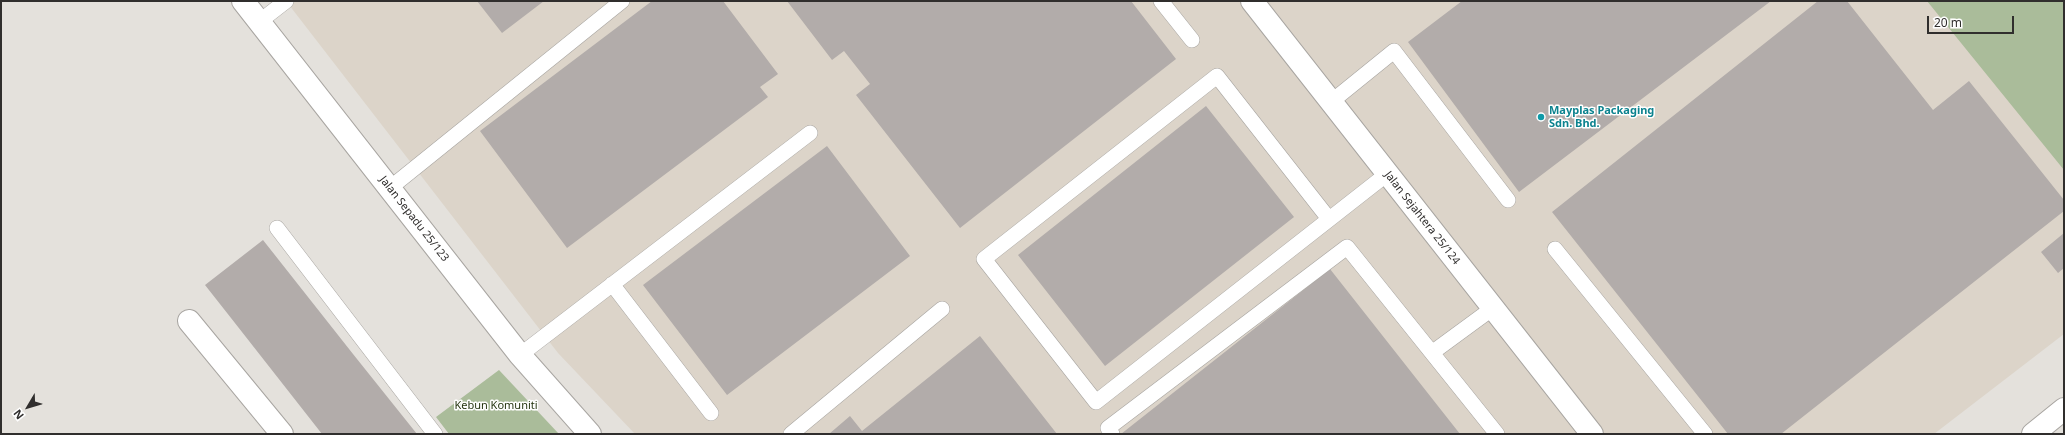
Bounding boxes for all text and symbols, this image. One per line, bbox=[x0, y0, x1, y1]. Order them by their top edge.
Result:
scale bar bbox=[1929, 8, 2016, 34]
text: 20 m bbox=[1934, 14, 1962, 31]
place label: Mayplas Packaging Sdn. Bhd. bbox=[1549, 104, 1654, 130]
marker: Mayplas Packaging Sdn. Bhd. bbox=[1536, 112, 1546, 122]
street label: Jalan Sejahtera 25/124 bbox=[1381, 169, 1463, 267]
street label: Jalan Sepadu 25/123 bbox=[376, 174, 452, 264]
north arrow bbox=[8, 387, 48, 427]
park label: Kebun Komuniti bbox=[454, 399, 538, 413]
text: N bbox=[9, 407, 27, 423]

